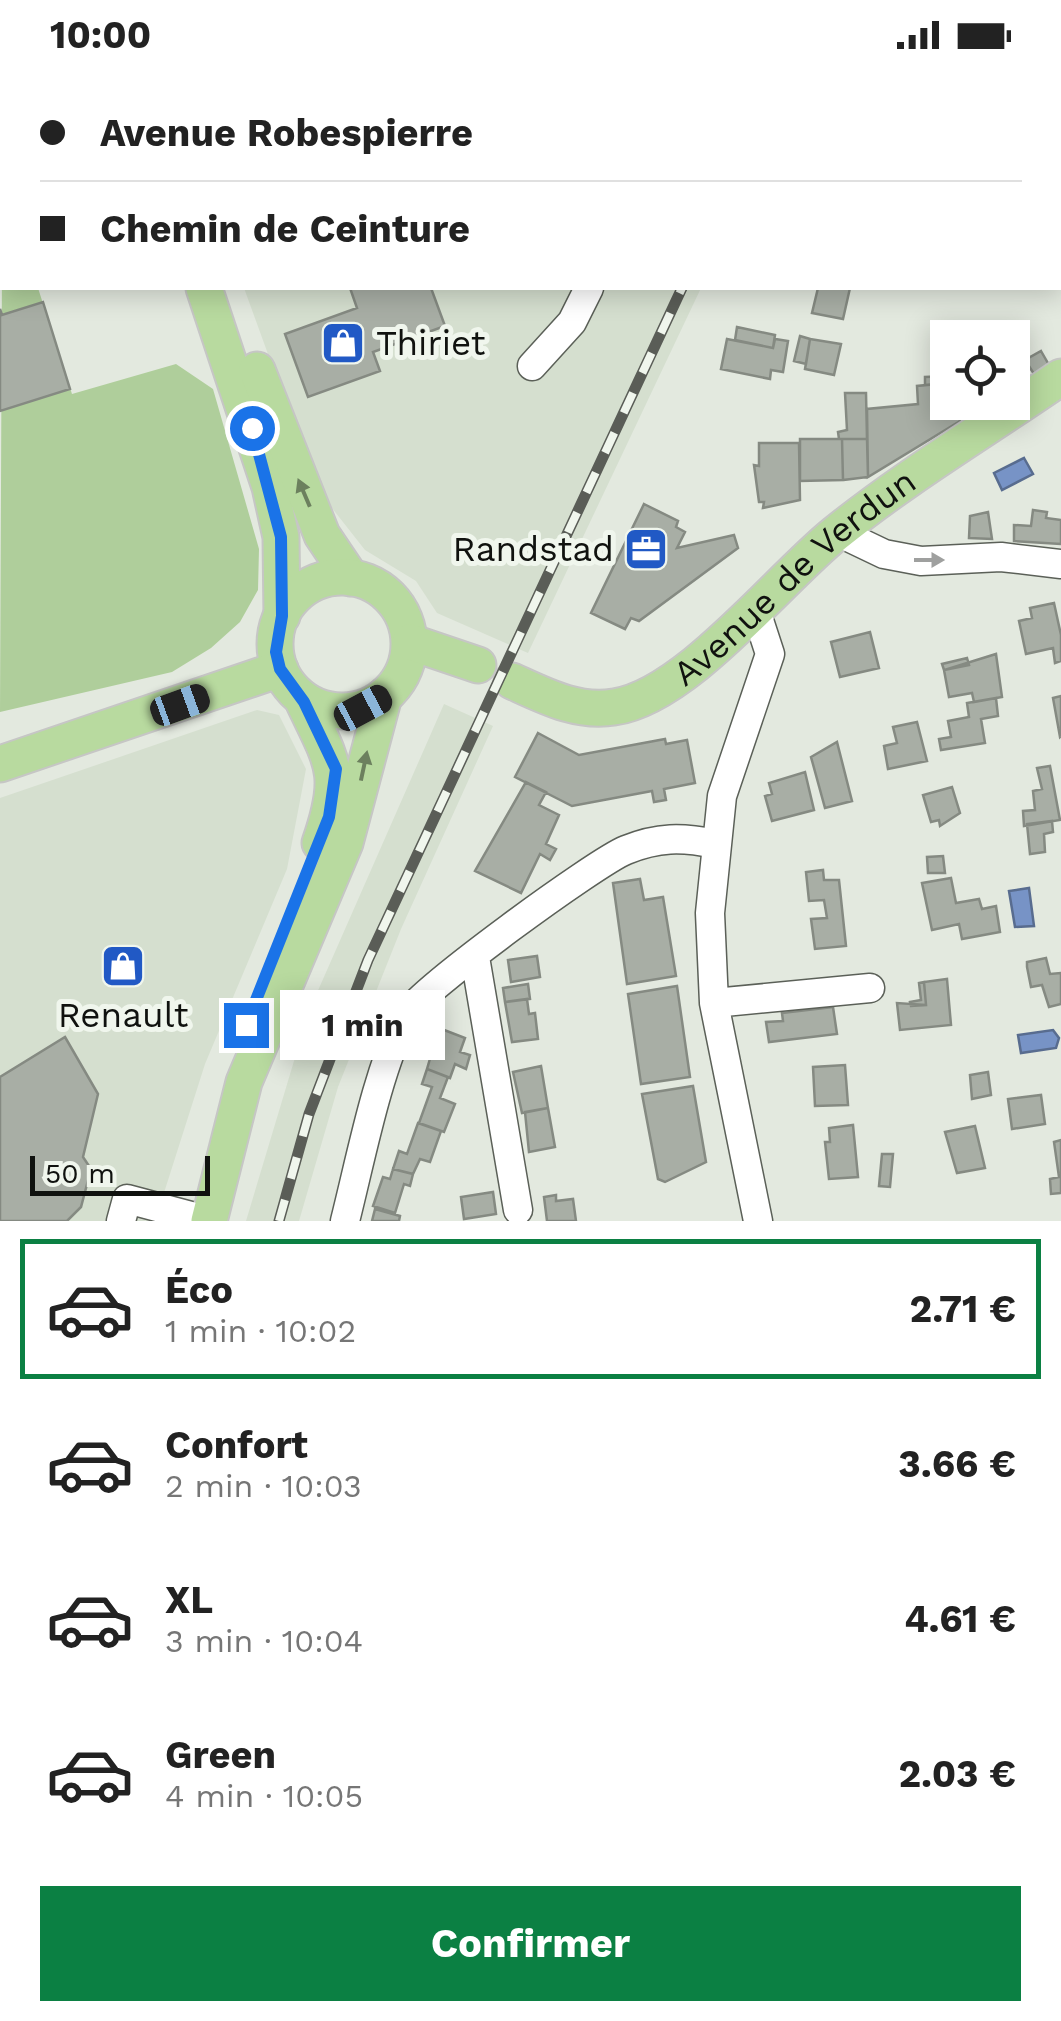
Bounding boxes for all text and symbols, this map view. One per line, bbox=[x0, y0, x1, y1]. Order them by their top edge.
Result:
text: 10:00 bbox=[50, 13, 151, 57]
text: Avenue Robespierre bbox=[100, 111, 473, 155]
text: Chemin de Ceinture bbox=[100, 207, 470, 251]
shop icon: Thiriet bbox=[320, 320, 366, 366]
map controls bbox=[930, 320, 1030, 420]
button: locate bbox=[930, 320, 1030, 420]
place label: Thiriet bbox=[376, 322, 486, 364]
route start bbox=[230, 406, 275, 451]
street label: Avenue de Verdun bbox=[665, 460, 924, 695]
one-way arrow bbox=[295, 478, 311, 508]
office icon: Randstad bbox=[623, 526, 669, 572]
place label: Randstad bbox=[452, 528, 614, 570]
one-way arrow bbox=[914, 552, 946, 568]
car bbox=[147, 681, 213, 729]
car bbox=[329, 681, 397, 735]
one-way arrow bbox=[357, 750, 373, 781]
shop icon: Renault bbox=[100, 943, 146, 989]
callout: 1 min bbox=[281, 990, 446, 1060]
place label: Renault bbox=[58, 994, 189, 1036]
route end bbox=[224, 1003, 269, 1048]
text: 1 min bbox=[321, 1006, 404, 1044]
scale bar bbox=[30, 1151, 210, 1196]
text: 50 m bbox=[45, 1157, 115, 1190]
icon: car bbox=[45, 1264, 135, 1354]
text: Éco bbox=[165, 1268, 233, 1312]
text: 2.71 € bbox=[910, 1287, 1016, 1331]
text: 1 min · 10:02 bbox=[165, 1312, 356, 1350]
icon: car bbox=[45, 1419, 135, 1509]
text: Confort bbox=[165, 1423, 308, 1467]
text: 3.66 € bbox=[898, 1442, 1016, 1486]
text: 2 min · 10:03 bbox=[165, 1467, 362, 1505]
icon: car bbox=[45, 1574, 135, 1664]
text: XL bbox=[165, 1578, 213, 1622]
text: 4.61 € bbox=[904, 1597, 1016, 1641]
text: 3 min · 10:04 bbox=[165, 1622, 363, 1660]
icon: car bbox=[45, 1729, 135, 1819]
text: Green bbox=[165, 1733, 276, 1777]
text: 2.03 € bbox=[898, 1752, 1016, 1796]
text: 4 min · 10:05 bbox=[165, 1777, 363, 1815]
button: Confirmer bbox=[40, 1886, 1021, 2001]

